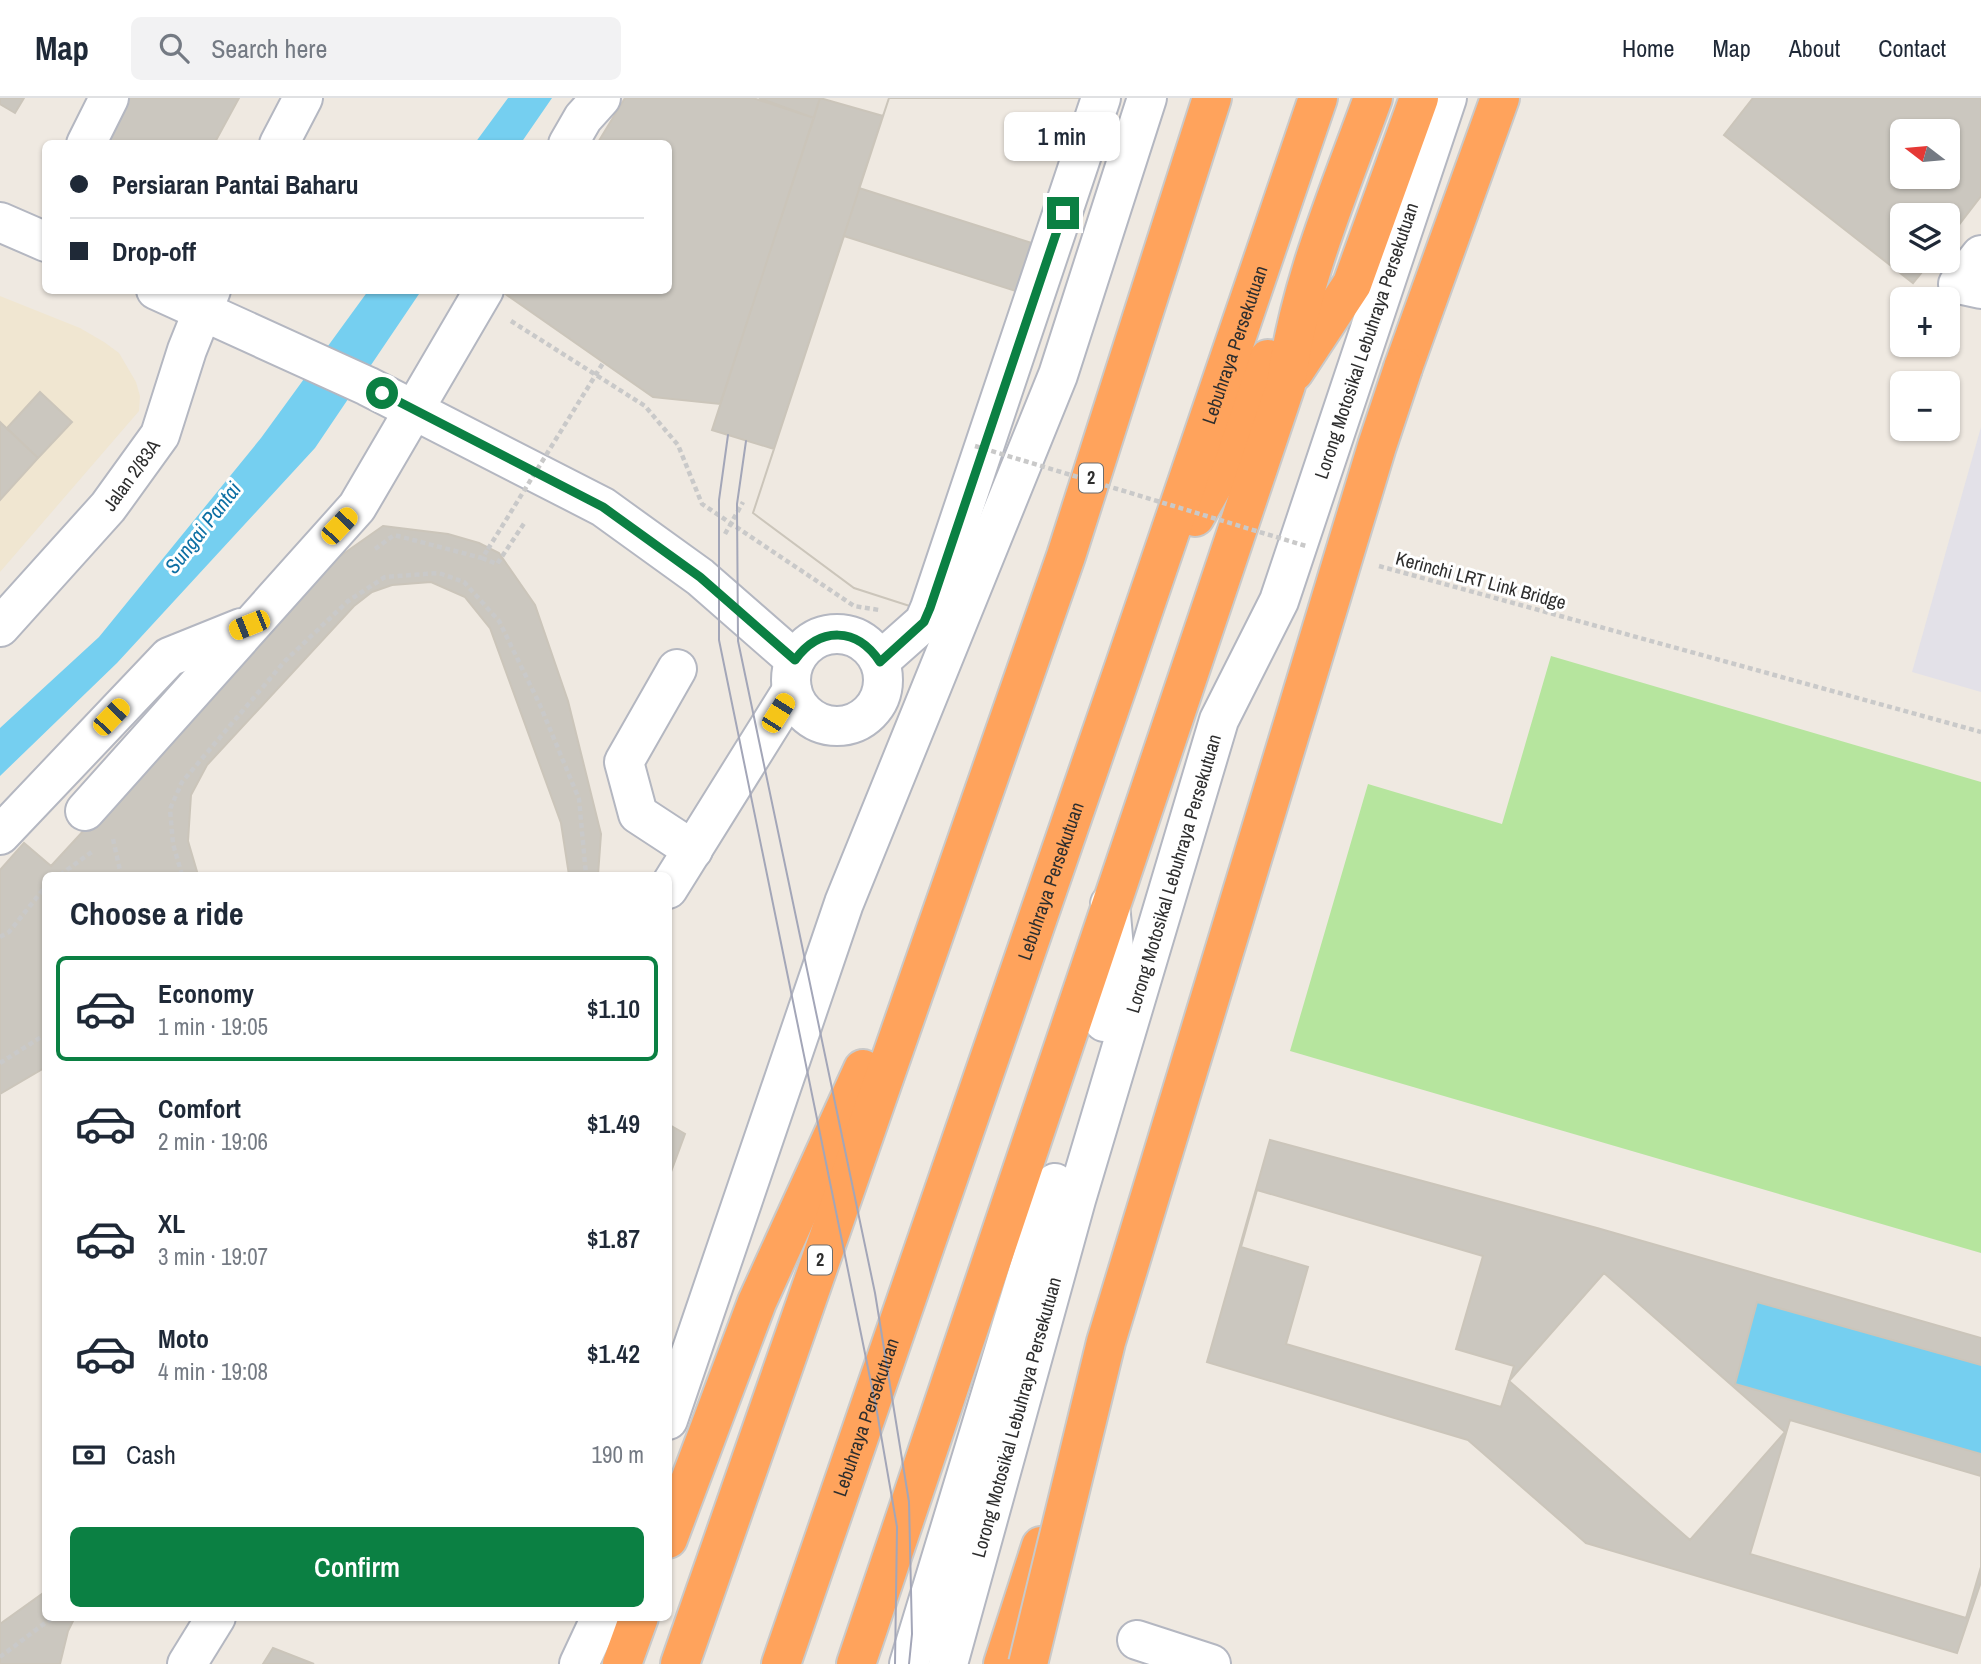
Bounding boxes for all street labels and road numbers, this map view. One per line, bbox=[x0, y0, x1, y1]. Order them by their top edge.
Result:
street label: Lorong Motosikal Lebuhraya Persekutuan bbox=[1308, 199, 1424, 482]
street label: Lebuhraya Persekutuan bbox=[1195, 262, 1273, 427]
street label: Jalan 2/83A bbox=[97, 433, 166, 516]
road number: 2 bbox=[1079, 464, 1103, 492]
street label: Kerinchi LRT Link Bridge bbox=[1393, 545, 1569, 615]
street label: Lorong Motosikal Lebuhraya Persekutuan bbox=[1119, 731, 1227, 1016]
street label: Lebuhraya Persekutuan bbox=[1011, 799, 1090, 964]
road number: 2 bbox=[808, 1246, 832, 1274]
street label: Lorong Motosikal Lebuhraya Persekutuan bbox=[965, 1274, 1067, 1560]
street label: Lebuhraya Persekutuan bbox=[826, 1335, 905, 1500]

